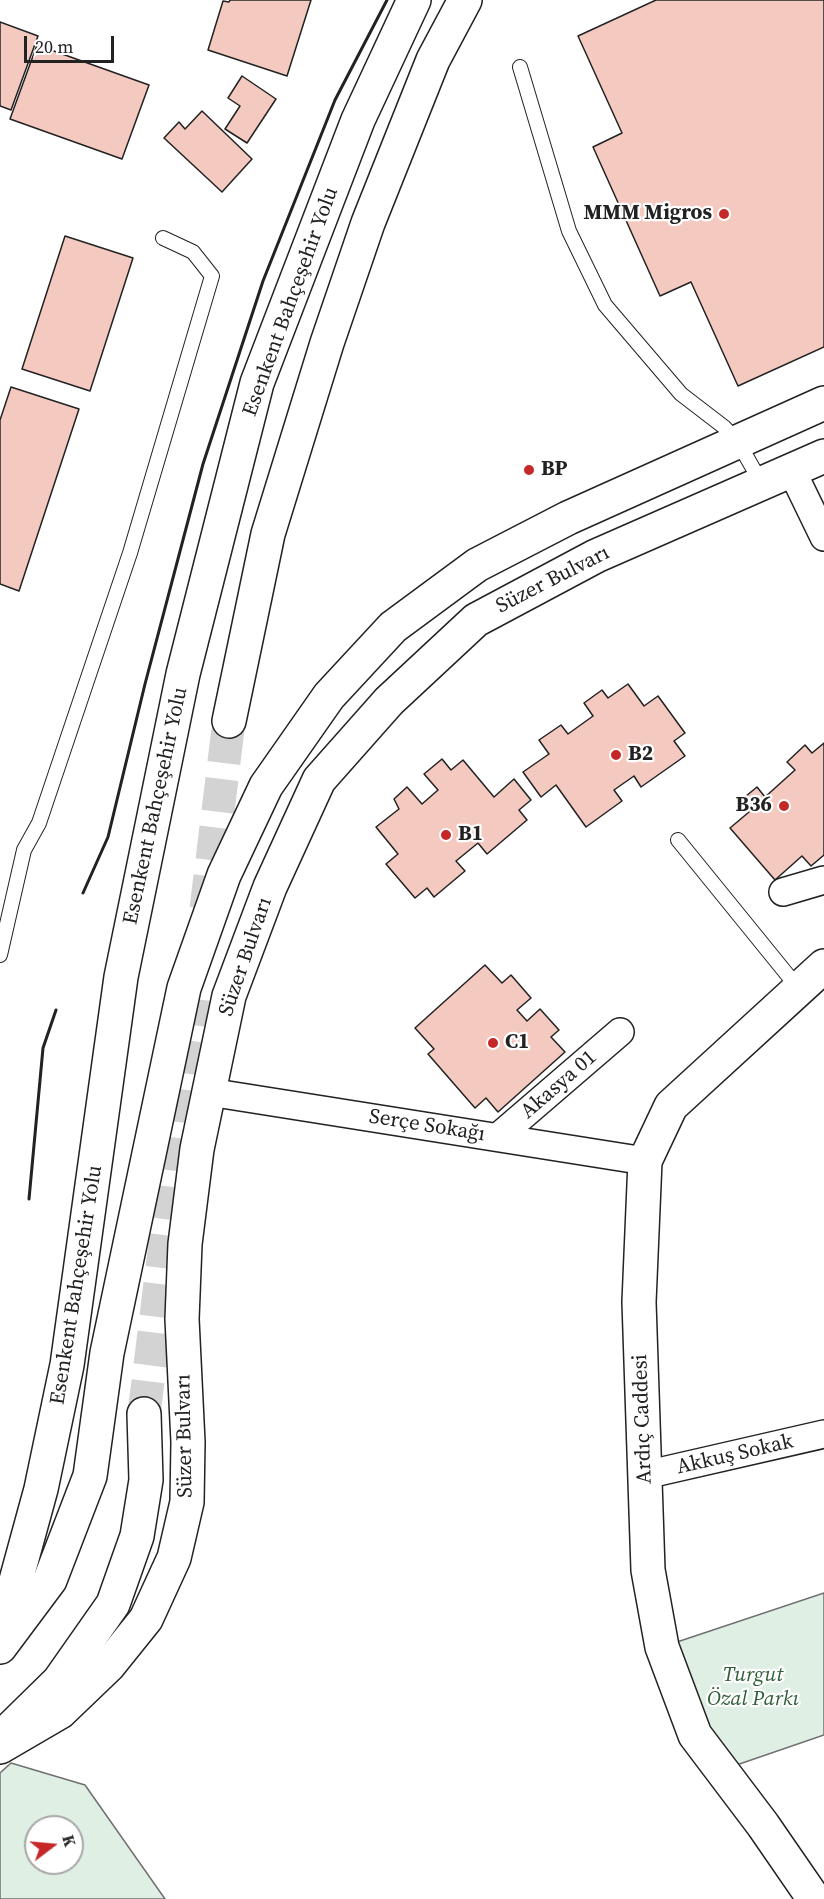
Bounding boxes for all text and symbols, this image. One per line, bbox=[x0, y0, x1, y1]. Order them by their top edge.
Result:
scale bar bbox=[27, 24, 117, 62]
text: 20 m bbox=[35, 34, 73, 59]
street label: Esenkent Bahçeşehir Yolu bbox=[238, 184, 344, 420]
place label: MMM Migros bbox=[583, 201, 712, 227]
marker: MMM Migros bbox=[717, 207, 731, 221]
place label: BP bbox=[541, 457, 567, 483]
marker: BP bbox=[522, 463, 536, 477]
street label: Süzer Bulvarı bbox=[492, 541, 614, 619]
street label: Esenkent Bahçeşehir Yolu bbox=[119, 685, 193, 927]
place label: B2 bbox=[628, 742, 653, 768]
marker: B2 bbox=[609, 748, 623, 762]
place label: B36 bbox=[736, 793, 772, 819]
marker: B36 bbox=[777, 799, 791, 813]
place label: B1 bbox=[458, 822, 483, 848]
marker: B1 bbox=[439, 828, 453, 842]
street label: Süzer Bulvarı bbox=[214, 894, 278, 1020]
place label: C1 bbox=[505, 1030, 529, 1056]
marker: C1 bbox=[486, 1036, 500, 1050]
street label: Akasya 01 bbox=[516, 1045, 602, 1125]
street label: Serçe Sokağı bbox=[367, 1104, 487, 1148]
street label: Esenkent Bahçeşehir Yolu bbox=[46, 1163, 108, 1407]
street label: Ardıç Caddesi bbox=[628, 1354, 658, 1484]
street label: Süzer Bulvarı bbox=[171, 1374, 199, 1498]
street label: Akkuş Sokak bbox=[674, 1429, 796, 1481]
park label: Turgut Özal Parkı bbox=[707, 1663, 799, 1713]
north arrow bbox=[24, 1815, 84, 1875]
text: K bbox=[57, 1832, 81, 1849]

